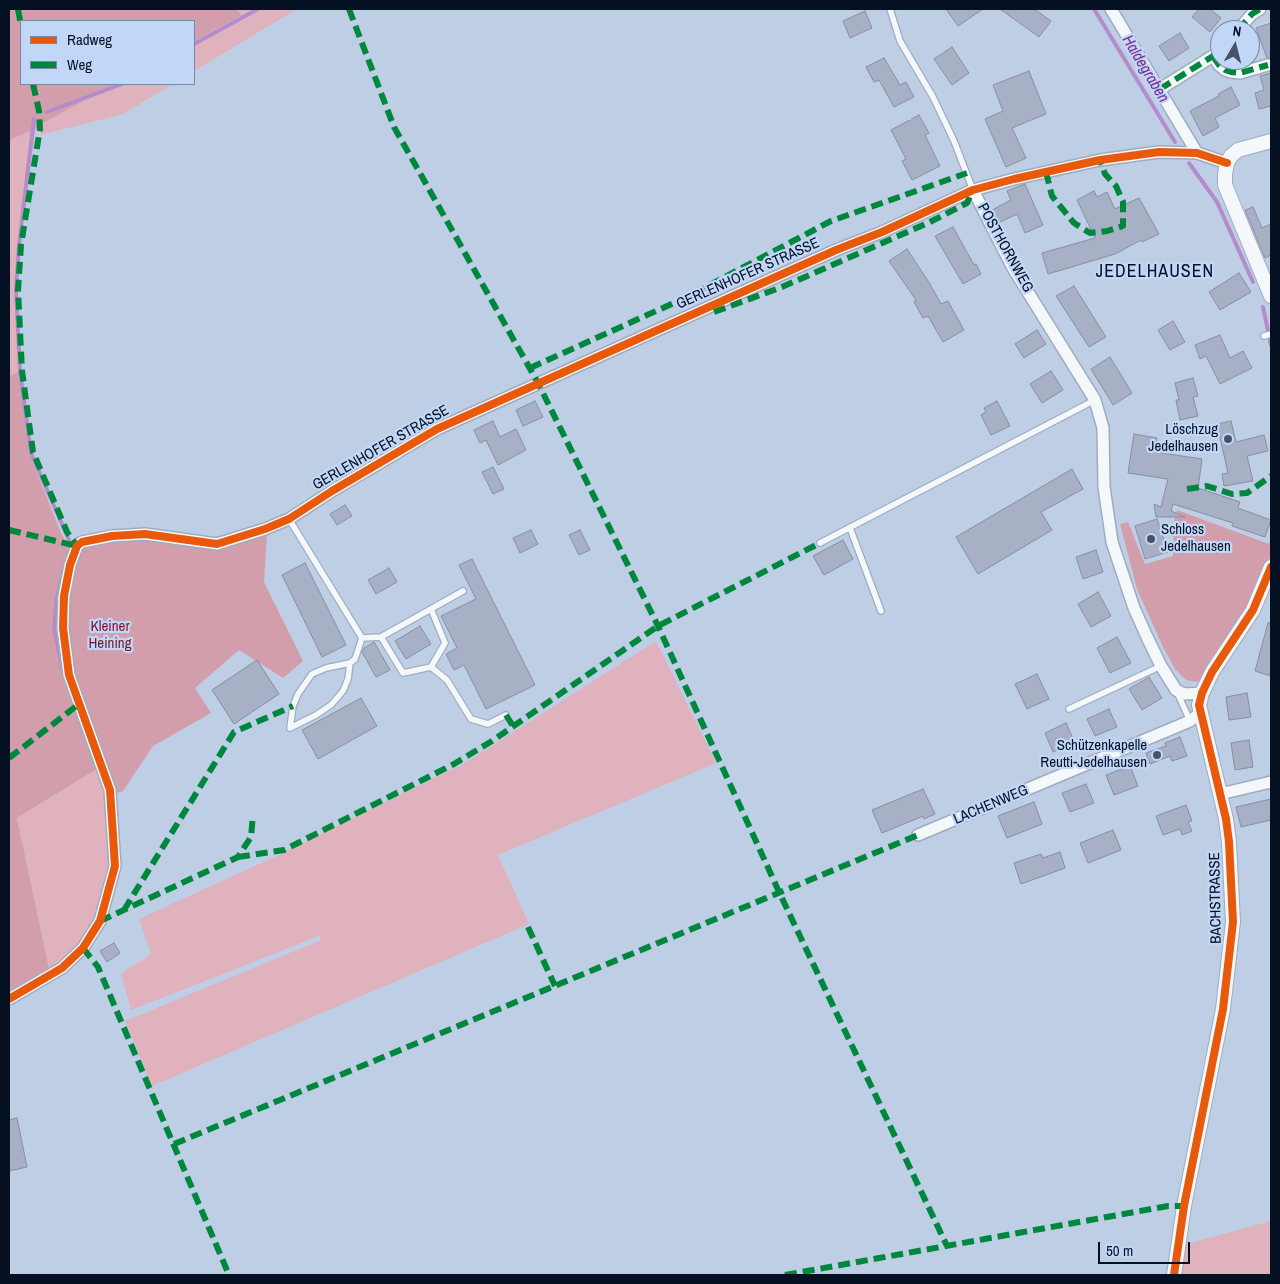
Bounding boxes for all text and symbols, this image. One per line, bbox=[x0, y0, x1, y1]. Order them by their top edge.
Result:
legend bbox=[20, 20, 195, 85]
north arrow bbox=[1210, 20, 1260, 70]
text: N bbox=[1232, 22, 1242, 41]
text: Radweg bbox=[67, 29, 112, 50]
water label: Haldegraben bbox=[1117, 32, 1173, 106]
text: Weg bbox=[67, 54, 92, 75]
street label: POSTHORNWEG bbox=[973, 200, 1037, 296]
street label: GERLENHOFER STRASSE bbox=[674, 234, 822, 314]
district label: JEDELHAUSEN bbox=[1094, 261, 1216, 283]
street label: GERLENHOFER STRASSE bbox=[310, 402, 452, 494]
place label: Löschzug Jedelhausen bbox=[1148, 421, 1218, 456]
marker: Löschzug Jedelhausen bbox=[1222, 433, 1234, 445]
place label: Schloss Jedelhausen bbox=[1161, 521, 1231, 556]
marker: Schloss Jedelhausen bbox=[1145, 533, 1157, 545]
park label: Kleiner Heining bbox=[88, 618, 132, 653]
place label: Schützenkapelle Reutti-Jedelhausen bbox=[1040, 737, 1147, 772]
marker: Schützenkapelle Reutti-Jedelhausen bbox=[1151, 749, 1163, 761]
street label: LACHENWEG bbox=[951, 781, 1031, 829]
street label: BACHSTRASSE bbox=[1206, 852, 1226, 944]
scale bar bbox=[1100, 1232, 1192, 1264]
text: 50 m bbox=[1106, 1240, 1133, 1261]

